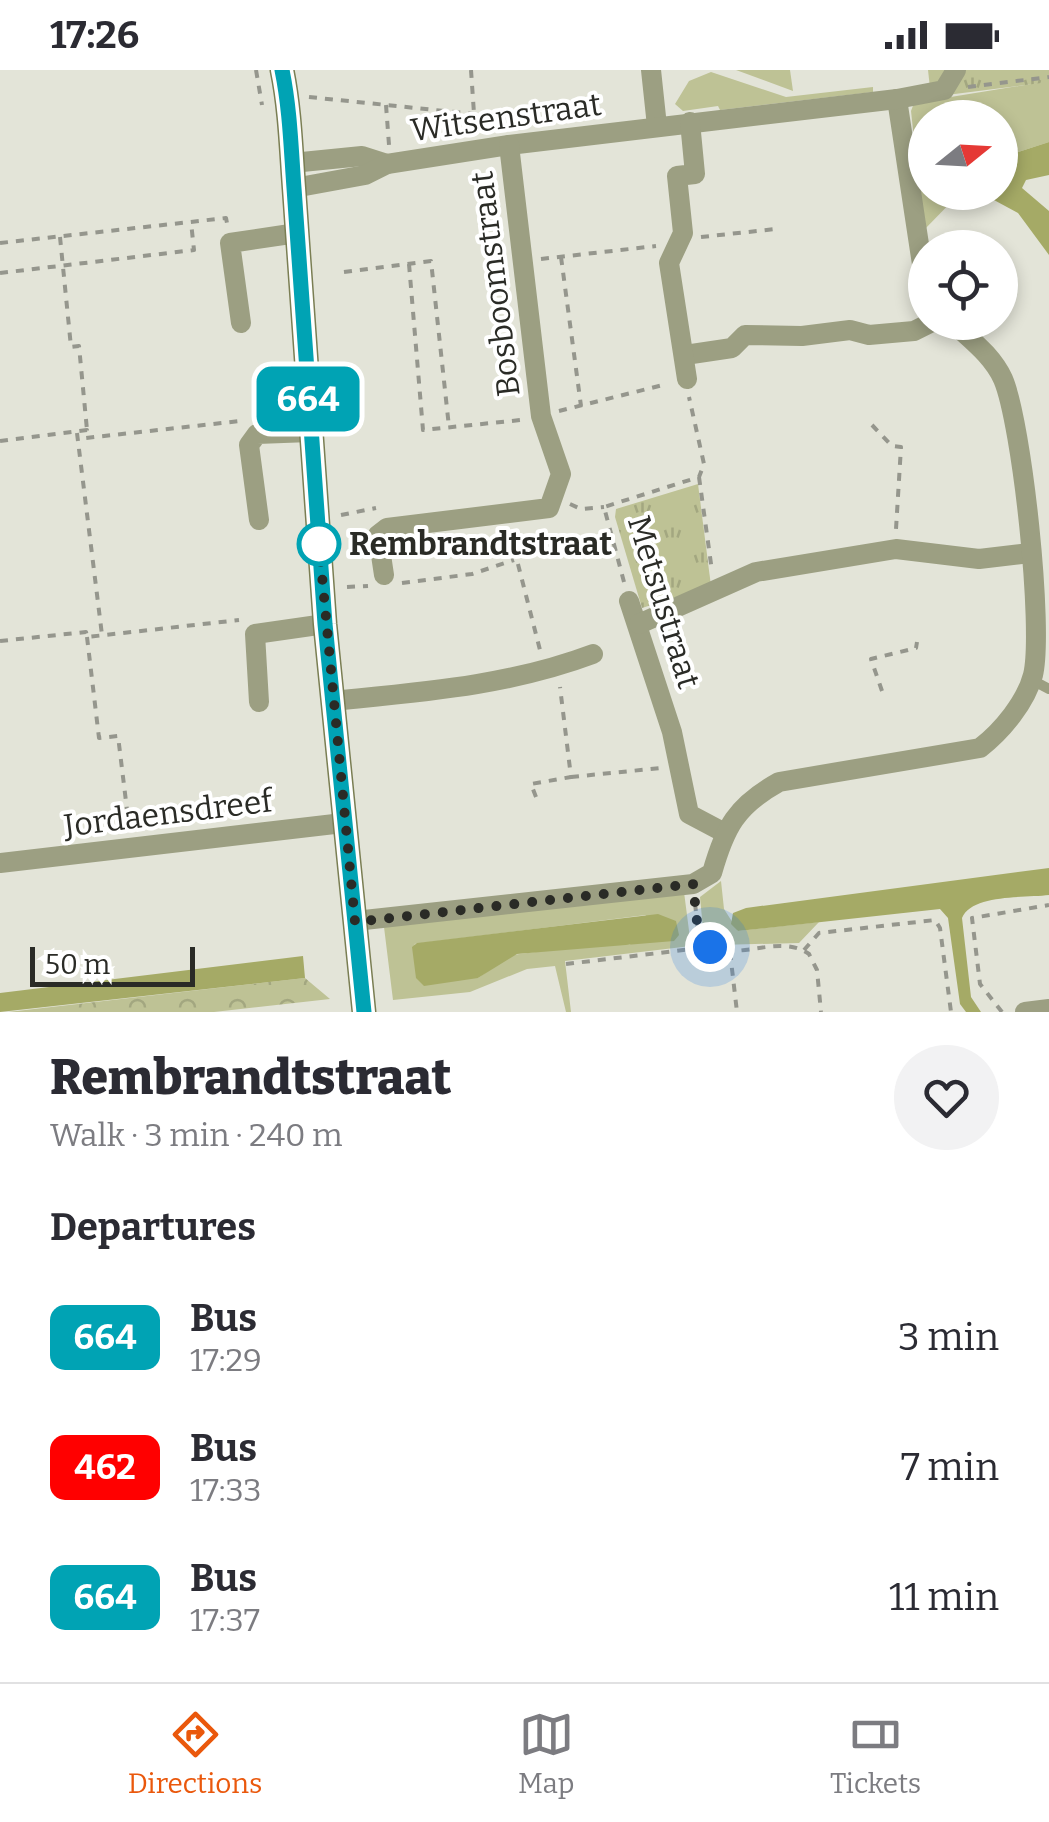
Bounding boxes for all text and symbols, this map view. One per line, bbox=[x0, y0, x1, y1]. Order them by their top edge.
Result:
text: 17:26 bbox=[50, 12, 139, 58]
street label: Witsenstraat bbox=[408, 85, 604, 149]
north arrow bbox=[908, 100, 1018, 210]
map controls bbox=[908, 100, 1018, 340]
street label: Bosboomstraat bbox=[462, 169, 528, 399]
button: locate bbox=[908, 230, 1018, 340]
line badge: 664 bbox=[250, 366, 366, 432]
text: 664 bbox=[277, 378, 339, 420]
street label: Metsustraat bbox=[620, 511, 708, 693]
marker: Rembrandtstraat bbox=[298, 523, 340, 565]
place label: Rembrandtstraat bbox=[349, 525, 612, 563]
street label: Jordaensdreef bbox=[61, 781, 276, 845]
your location bbox=[685, 922, 735, 972]
scale bar bbox=[30, 942, 195, 986]
text: 50 m bbox=[45, 948, 110, 981]
button: heart bbox=[894, 1045, 999, 1150]
text: Rembrandtstraat bbox=[50, 1049, 451, 1107]
text: Walk · 3 min · 240 m bbox=[50, 1116, 343, 1154]
text: Departures bbox=[50, 1204, 256, 1250]
text: Bus bbox=[190, 1295, 257, 1341]
text: 3 min bbox=[898, 1314, 999, 1360]
text: 664 bbox=[74, 1316, 136, 1358]
text: 17:29 bbox=[190, 1341, 262, 1379]
text: Bus bbox=[190, 1425, 257, 1471]
text: 7 min bbox=[901, 1444, 999, 1490]
text: 462 bbox=[74, 1446, 136, 1488]
text: 17:33 bbox=[190, 1471, 261, 1509]
text: Bus bbox=[190, 1555, 257, 1601]
text: 11 min bbox=[889, 1574, 999, 1620]
text: 664 bbox=[74, 1576, 136, 1618]
text: 17:37 bbox=[190, 1601, 260, 1639]
tab: Directions bbox=[128, 1707, 262, 1800]
tab: Map bbox=[518, 1707, 574, 1800]
tab: Tickets bbox=[830, 1707, 921, 1800]

